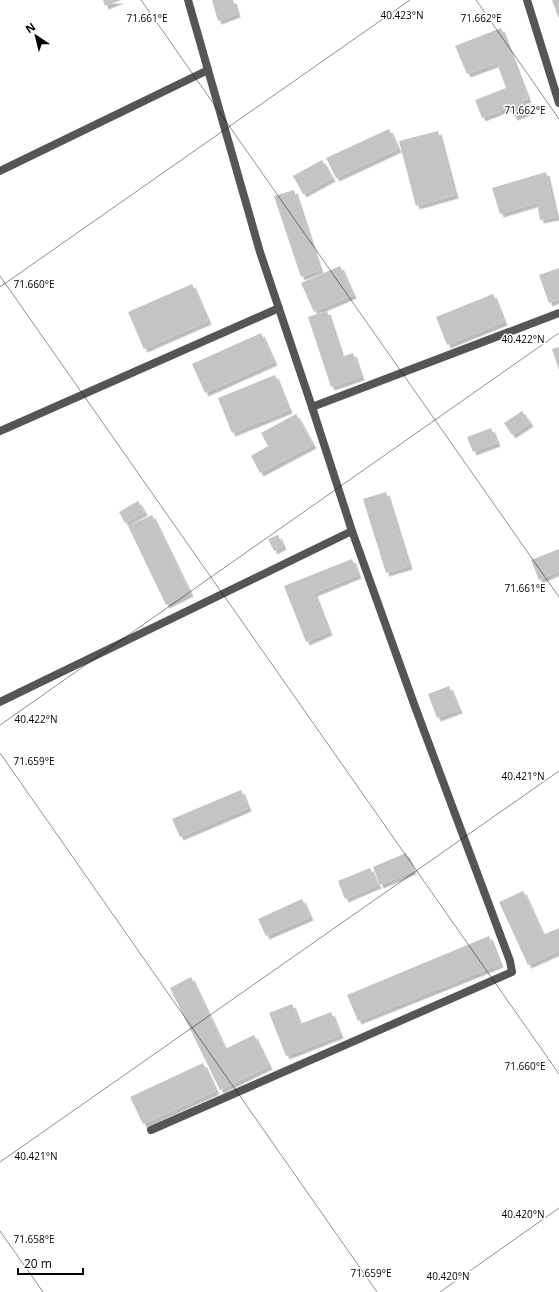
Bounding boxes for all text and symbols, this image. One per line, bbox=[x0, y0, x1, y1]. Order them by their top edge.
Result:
text: 40.423°N bbox=[380, 8, 424, 22]
text: 71.661°E bbox=[126, 11, 168, 25]
text: 71.662°E bbox=[460, 11, 502, 25]
north arrow bbox=[16, 16, 56, 56]
text: N bbox=[22, 19, 38, 36]
text: 71.662°E bbox=[504, 103, 546, 117]
text: 71.660°E bbox=[13, 277, 55, 291]
text: 40.422°N bbox=[501, 332, 545, 346]
text: 71.661°E bbox=[504, 581, 546, 595]
text: 40.422°N bbox=[14, 712, 58, 726]
text: 71.659°E bbox=[13, 754, 55, 768]
text: 40.421°N bbox=[501, 769, 545, 783]
text: 71.660°E bbox=[504, 1059, 546, 1073]
text: 40.421°N bbox=[14, 1149, 58, 1163]
text: 40.420°N bbox=[501, 1207, 545, 1221]
text: 71.658°E bbox=[13, 1232, 55, 1246]
scale bar bbox=[18, 1250, 83, 1276]
text: 20 m bbox=[24, 1255, 52, 1272]
text: 71.659°E bbox=[350, 1266, 392, 1280]
text: 40.420°N bbox=[426, 1269, 470, 1283]

